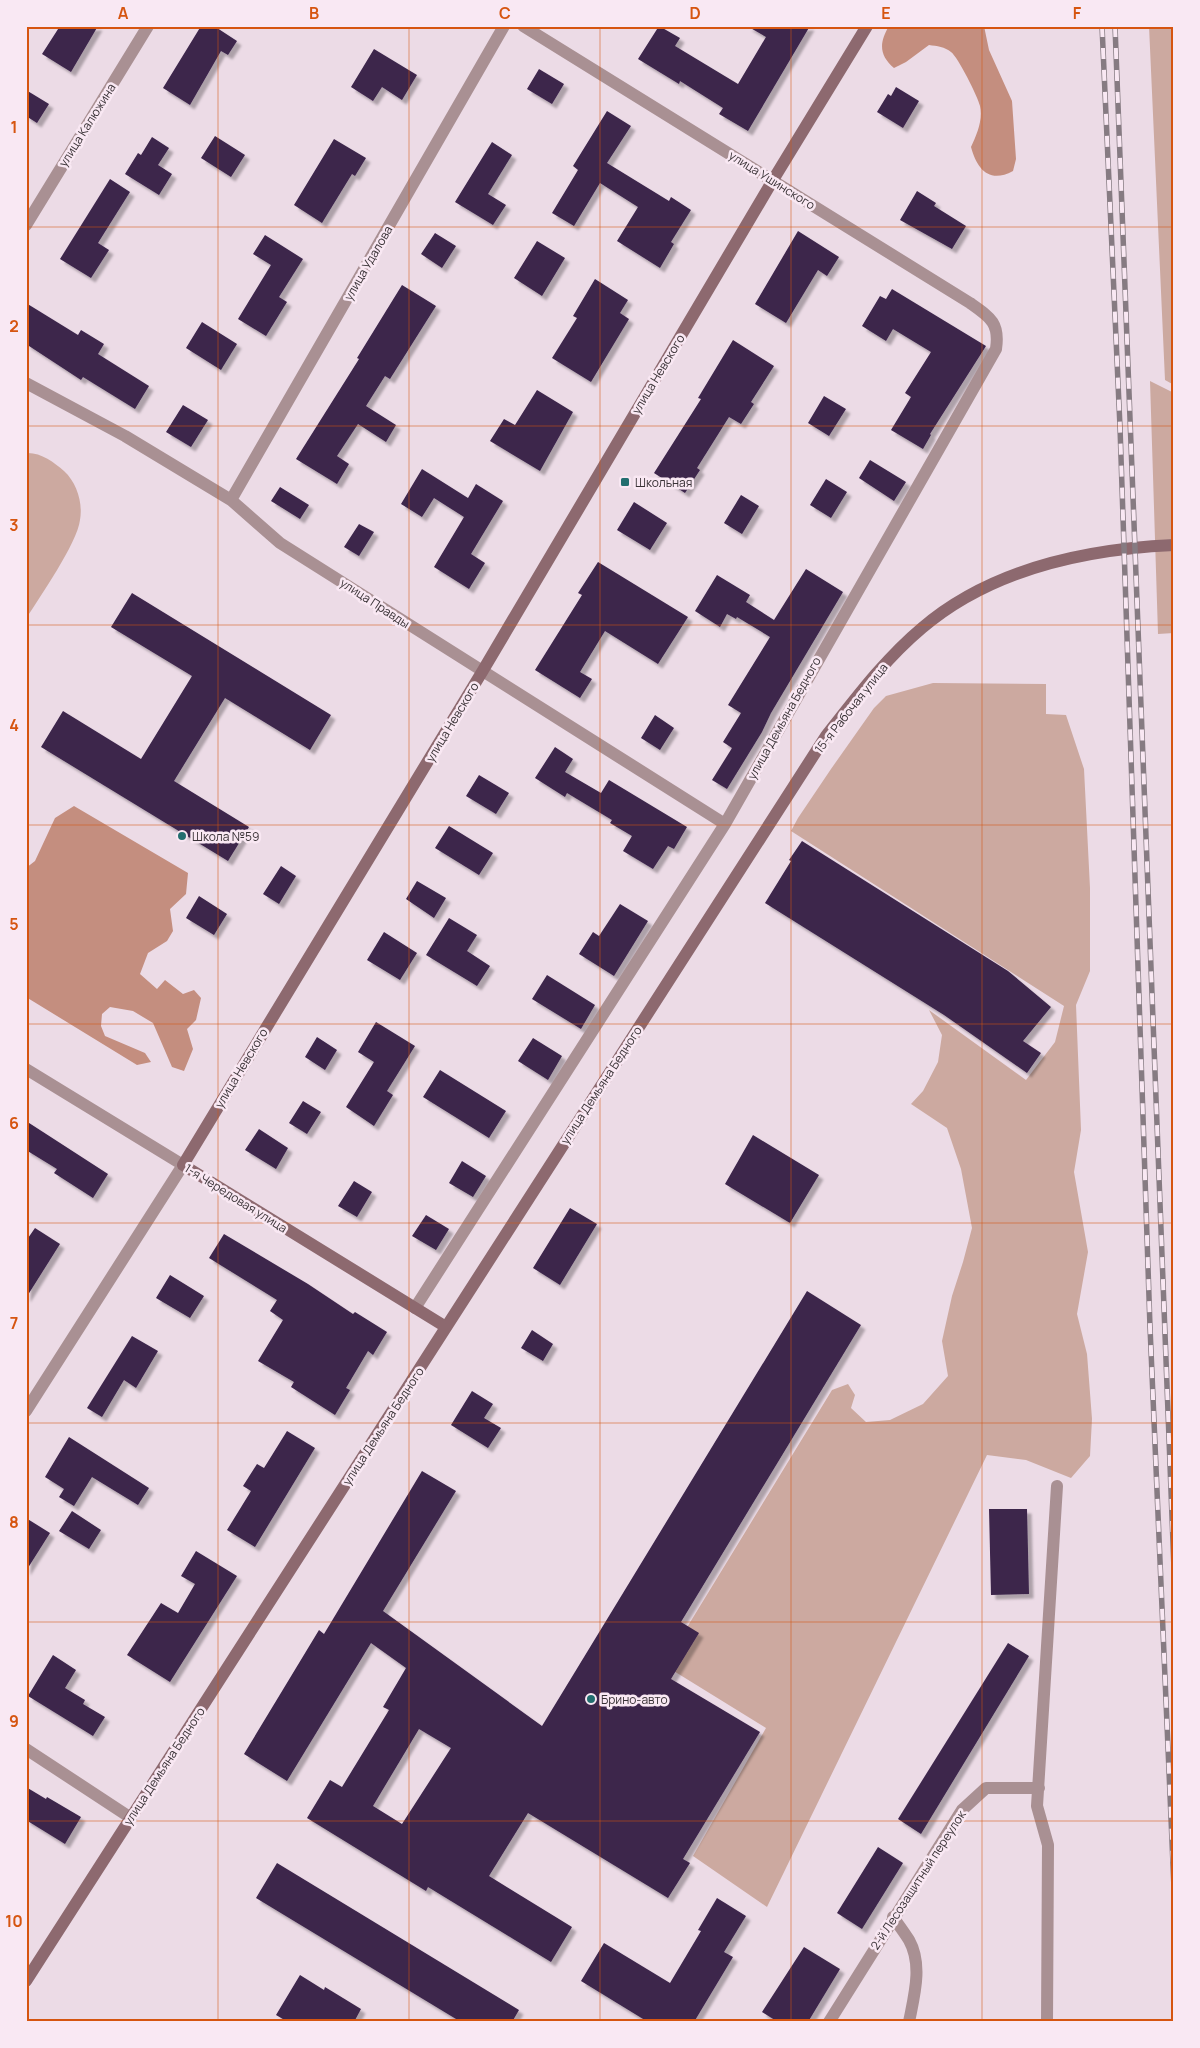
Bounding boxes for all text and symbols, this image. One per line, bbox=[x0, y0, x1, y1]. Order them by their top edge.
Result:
text: A bbox=[118, 2, 129, 24]
text: B bbox=[309, 2, 319, 24]
text: C bbox=[499, 2, 511, 24]
text: D bbox=[689, 2, 701, 24]
text: E bbox=[881, 2, 891, 24]
text: F bbox=[1073, 2, 1082, 24]
street label: улица Калюжина bbox=[55, 80, 119, 170]
text: 1 bbox=[10, 116, 18, 138]
street label: улица Ушинского bbox=[726, 147, 818, 213]
street label: улица Удалова bbox=[340, 222, 396, 304]
text: 2 bbox=[9, 315, 19, 337]
street label: улица Невского bbox=[628, 331, 688, 417]
place label: Школьная bbox=[635, 474, 692, 491]
marker: Школьная bbox=[619, 476, 631, 488]
text: 3 bbox=[9, 514, 19, 536]
street label: улица Правды bbox=[337, 574, 413, 632]
street label: улица Демьяна Бедного bbox=[743, 654, 825, 782]
street label: 15-я Рабочая улица bbox=[810, 659, 892, 757]
street label: улица Невского bbox=[422, 679, 482, 765]
text: 4 bbox=[9, 714, 19, 736]
place label: Школа №59 bbox=[192, 828, 259, 845]
marker: Школа №59 bbox=[176, 830, 188, 842]
text: 5 bbox=[9, 913, 19, 935]
street label: улица Демьяна Бедного bbox=[556, 1023, 646, 1147]
street label: улица Невского bbox=[211, 1025, 271, 1111]
text: 6 bbox=[9, 1112, 19, 1134]
street label: 1-я Чередовая улица bbox=[181, 1160, 291, 1236]
text: 7 bbox=[10, 1312, 18, 1334]
street label: улица Демьяна Бедного bbox=[338, 1364, 428, 1488]
text: 8 bbox=[9, 1511, 19, 1533]
place label: Брино-авто bbox=[601, 1691, 668, 1708]
marker: Брино-авто bbox=[585, 1693, 597, 1705]
street label: улица Демьяна Бедного bbox=[119, 1704, 209, 1828]
text: 9 bbox=[9, 1710, 19, 1732]
street label: 2-й Лесозащитный переулок bbox=[866, 1806, 970, 1953]
text: 10 bbox=[5, 1910, 23, 1932]

